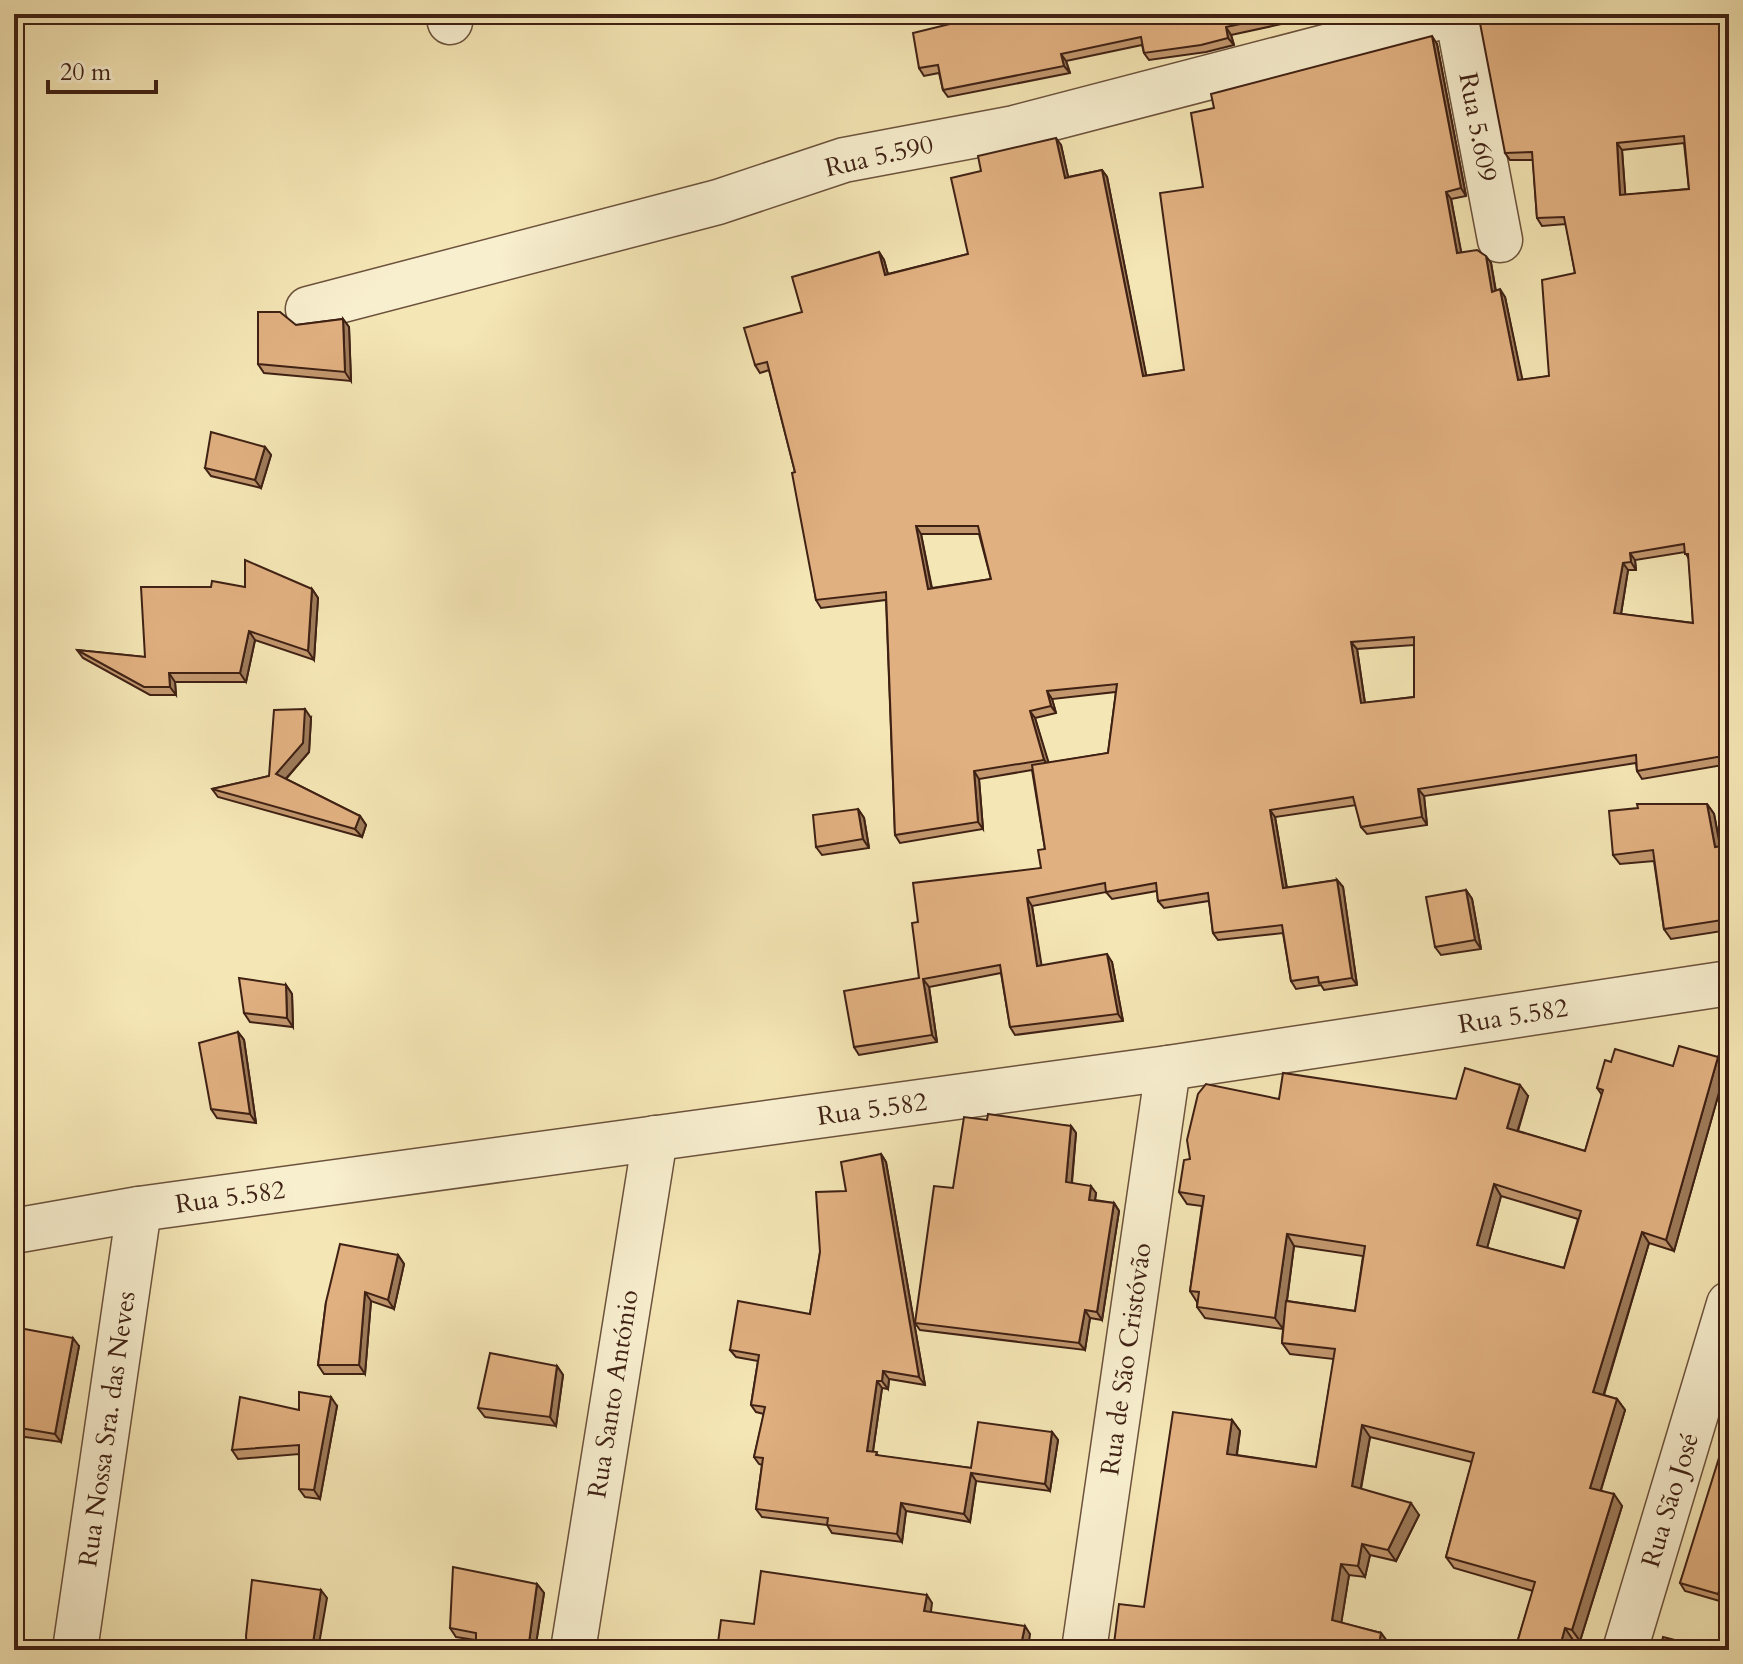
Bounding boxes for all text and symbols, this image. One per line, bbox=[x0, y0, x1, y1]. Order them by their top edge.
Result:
scale bar bbox=[48, 44, 156, 94]
text: 20 m bbox=[60, 56, 112, 89]
street label: Rua 5.609 bbox=[1450, 69, 1506, 185]
street label: Rua 5.590 bbox=[821, 127, 937, 185]
street label: Rua 5.582 bbox=[1456, 990, 1570, 1042]
street label: Rua 5.582 bbox=[815, 1084, 929, 1134]
street label: Rua 5.582 bbox=[173, 1172, 287, 1222]
street label: Rua de São Cristóvão bbox=[1092, 1240, 1160, 1478]
street label: Rua Santo António bbox=[579, 1287, 647, 1501]
street label: Rua Nossa Sra. das Neves bbox=[70, 1289, 144, 1569]
street label: Rua São José bbox=[1633, 1428, 1707, 1572]

